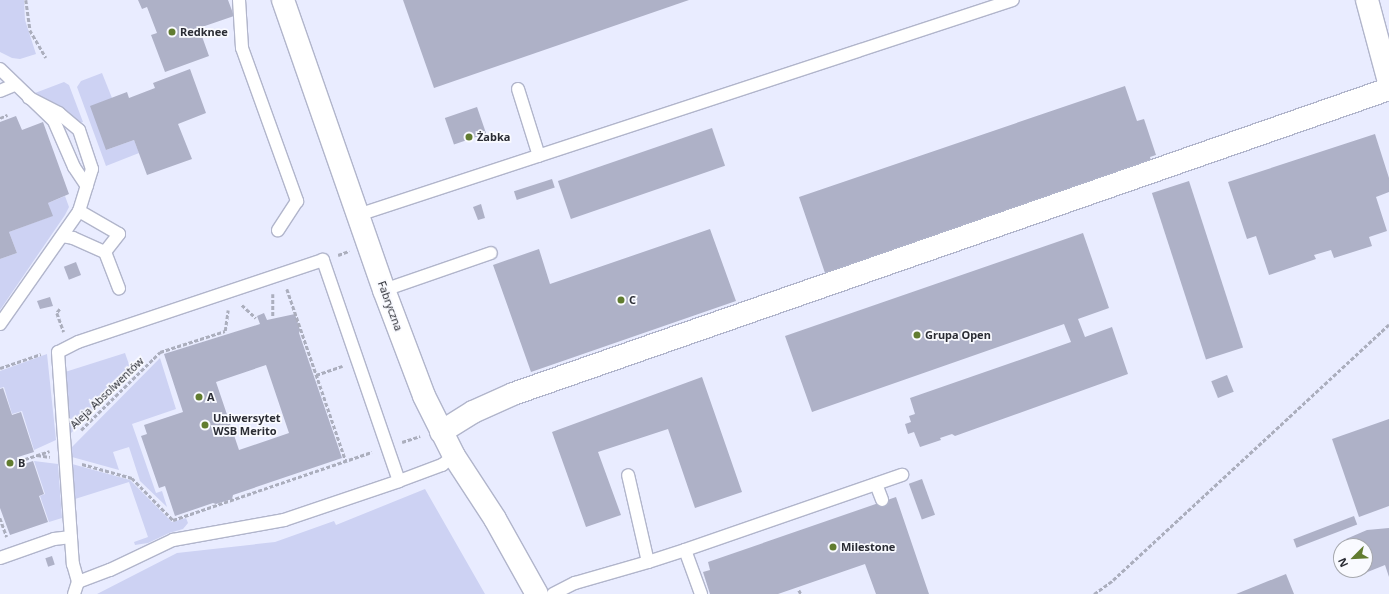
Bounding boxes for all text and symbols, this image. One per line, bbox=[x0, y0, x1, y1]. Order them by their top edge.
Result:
place label: Redknee bbox=[180, 25, 228, 39]
marker: Redknee bbox=[167, 27, 177, 37]
place label: Żabka bbox=[477, 130, 510, 144]
marker: Żabka bbox=[464, 132, 474, 142]
street label: Fabryczna bbox=[375, 279, 405, 333]
place label: C bbox=[629, 293, 636, 307]
marker: C bbox=[616, 295, 626, 305]
place label: Grupa Open bbox=[925, 328, 991, 342]
marker: Grupa Open bbox=[912, 330, 922, 340]
street label: Aleja Absolwentów bbox=[67, 354, 147, 432]
place label: A bbox=[207, 390, 215, 404]
marker: A bbox=[194, 392, 204, 402]
place label: Uniwersytet WSB Merito bbox=[213, 412, 281, 438]
marker: Uniwersytet WSB Merito bbox=[200, 420, 210, 430]
place label: B bbox=[18, 456, 25, 470]
marker: B bbox=[5, 458, 15, 468]
north arrow bbox=[1333, 538, 1373, 578]
place label: Milestone bbox=[841, 540, 895, 554]
marker: Milestone bbox=[828, 542, 838, 552]
text: N bbox=[1334, 556, 1351, 570]

